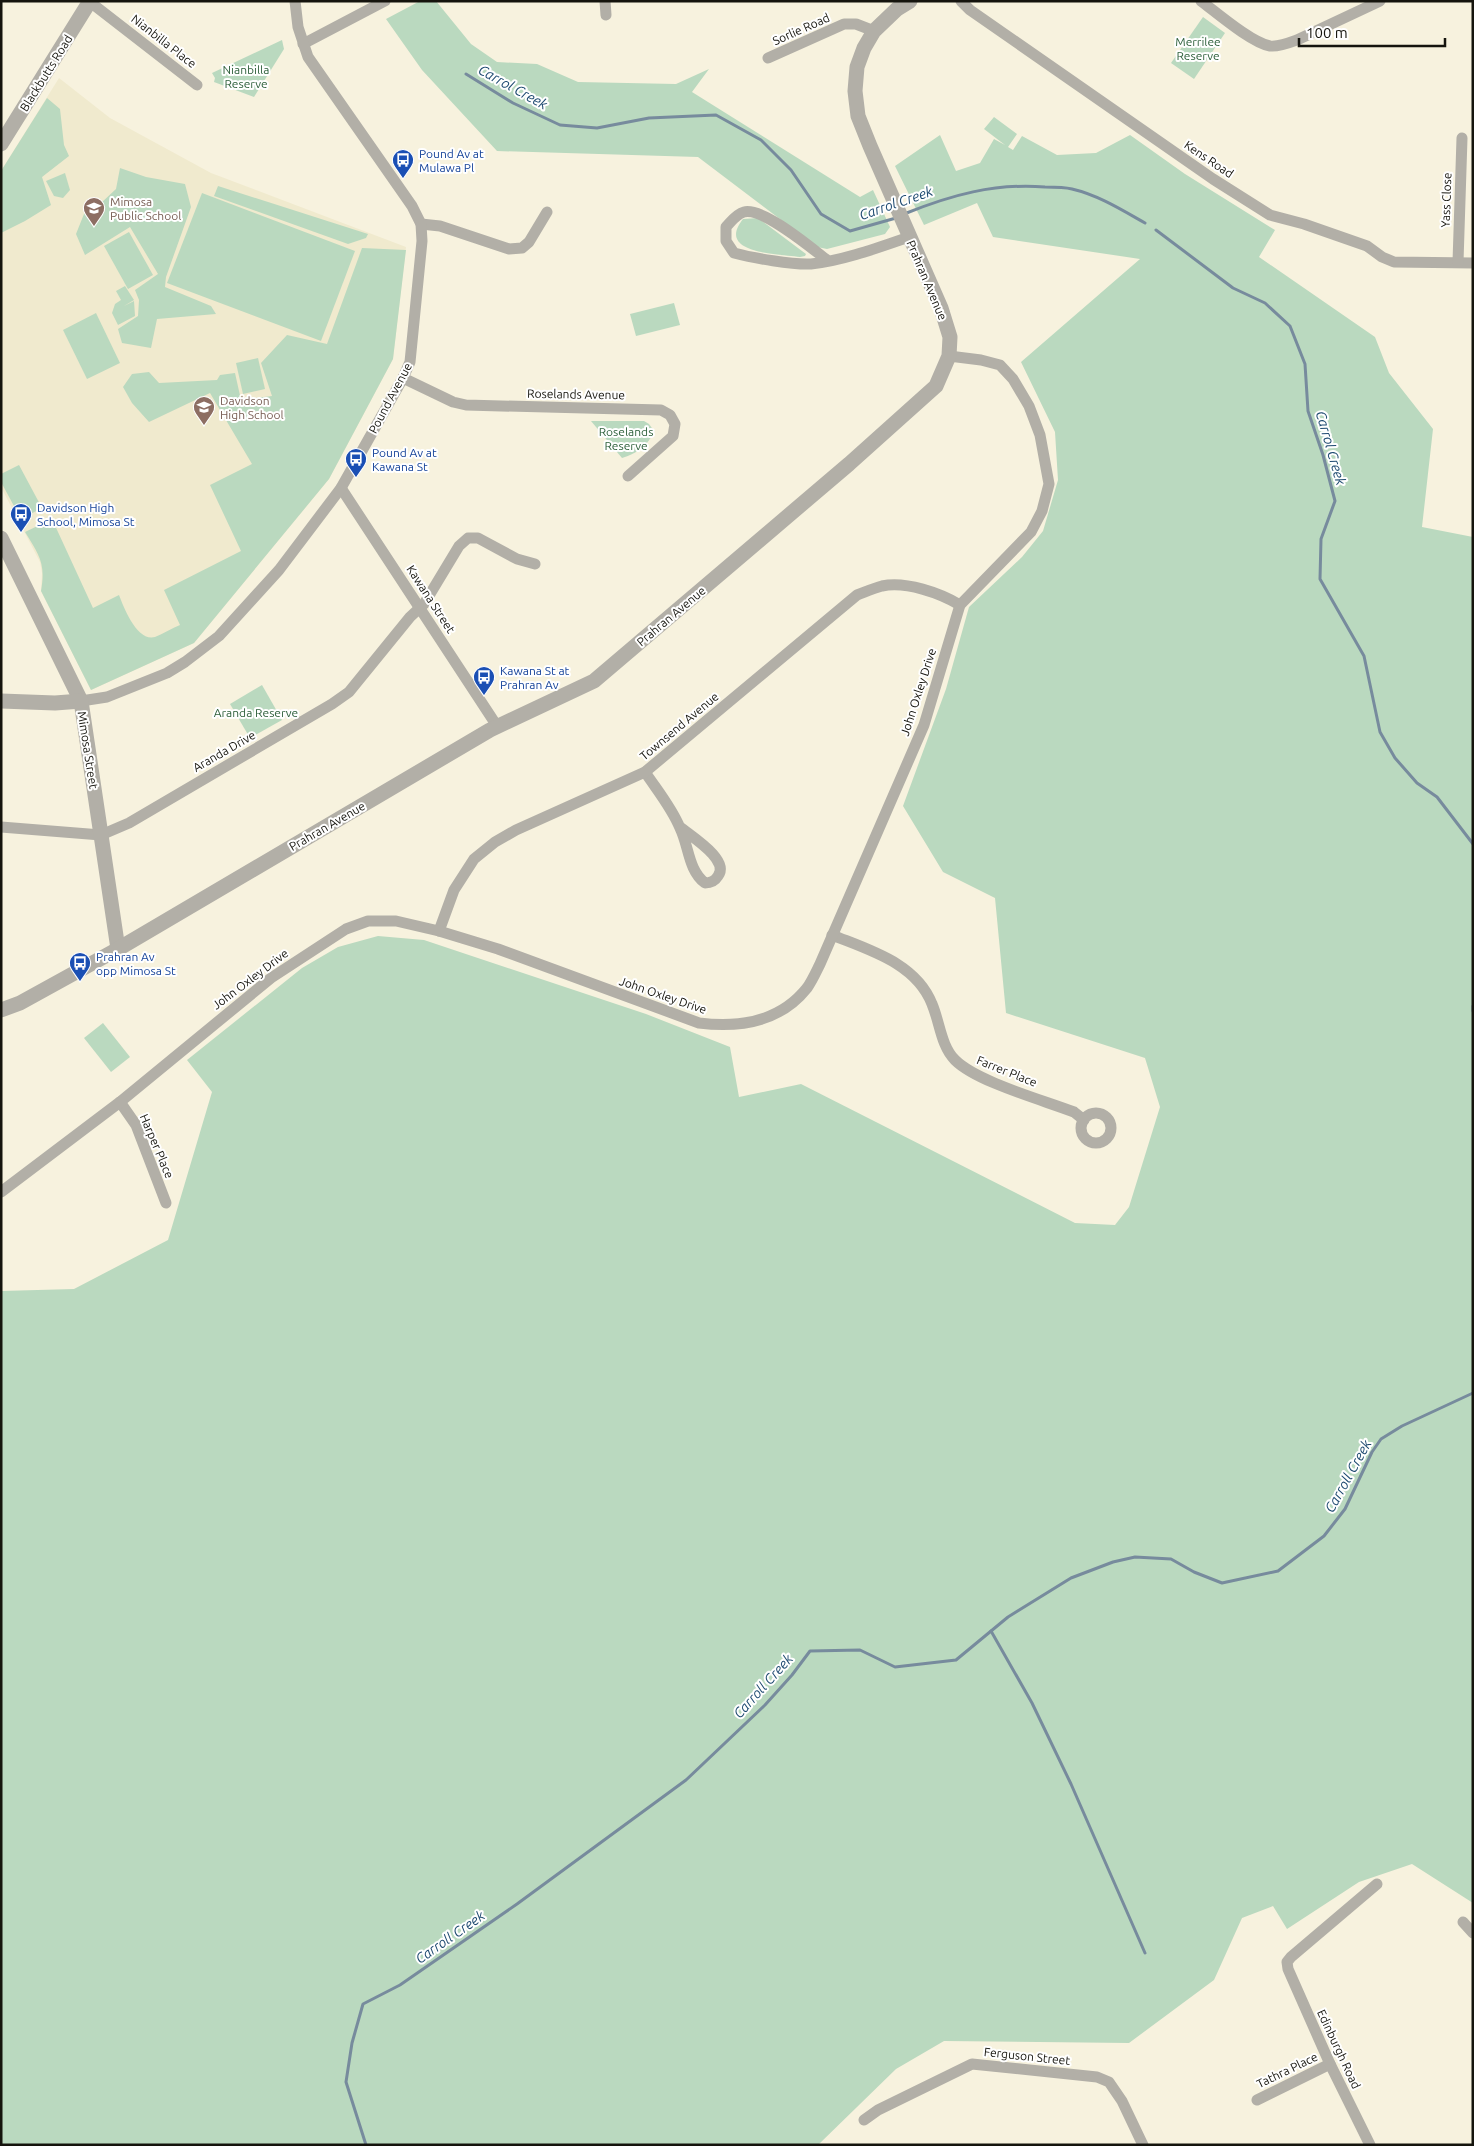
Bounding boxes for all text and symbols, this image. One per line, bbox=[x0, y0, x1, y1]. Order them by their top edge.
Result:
street label: Sorlie Road bbox=[771, 11, 831, 47]
street label: Nianbilla Place bbox=[129, 12, 199, 70]
scale bar bbox=[1299, 15, 1445, 47]
text: 100 m bbox=[1306, 24, 1348, 41]
street label: Blackbutts Road bbox=[17, 32, 75, 114]
park label: Merrilee Reserve bbox=[1175, 35, 1221, 62]
water label: Carrol Creek bbox=[476, 61, 551, 113]
park label: Nianbilla Reserve bbox=[223, 63, 269, 90]
street label: Kens Road bbox=[1182, 138, 1236, 180]
place label: Pound Av at Mulawa Pl bbox=[419, 147, 484, 174]
bus stop icon: Pound Av at Mulawa Pl bbox=[391, 148, 415, 179]
street label: Yass Close bbox=[1439, 172, 1453, 228]
water label: Carrol Creek bbox=[857, 183, 936, 223]
place label: Mimosa Public School bbox=[110, 195, 181, 222]
school or university icon: Mimosa Public School bbox=[82, 196, 106, 227]
street label: Prahran Avenue bbox=[904, 238, 950, 322]
street label: Pound Avenue bbox=[366, 361, 414, 435]
street label: Roselands Avenue bbox=[527, 387, 625, 401]
place label: Davidson High School bbox=[220, 394, 284, 421]
school or university icon: Davidson High School bbox=[192, 395, 216, 426]
water label: Carrol Creek bbox=[1313, 409, 1349, 488]
park label: Roselands Reserve bbox=[599, 425, 653, 452]
place label: Pound Av at Kawana St bbox=[372, 446, 437, 473]
bus stop icon: Pound Av at Kawana St bbox=[344, 447, 368, 478]
place label: Davidson High School, Mimosa St bbox=[37, 501, 135, 528]
bus stop icon: Davidson High School, Mimosa St bbox=[9, 502, 33, 533]
street label: Kawana Street bbox=[404, 563, 458, 636]
street label: Prahran Avenue bbox=[634, 584, 708, 648]
street label: John Oxley Drive bbox=[898, 647, 938, 737]
place label: Kawana St at Prahran Av bbox=[500, 664, 570, 691]
bus stop icon: Kawana St at Prahran Av bbox=[472, 665, 496, 696]
street label: Townsend Avenue bbox=[637, 689, 721, 763]
park label: Aranda Reserve bbox=[214, 706, 298, 719]
street label: Mimosa Street bbox=[75, 710, 101, 790]
street label: Aranda Drive bbox=[191, 728, 257, 774]
street label: Prahran Avenue bbox=[287, 799, 367, 853]
street label: John Oxley Drive bbox=[210, 946, 290, 1012]
place label: Prahran Av opp Mimosa St bbox=[96, 950, 176, 977]
bus stop icon: Prahran Av opp Mimosa St bbox=[68, 951, 92, 982]
street label: John Oxley Drive bbox=[618, 974, 708, 1016]
street label: Farrer Place bbox=[975, 1053, 1039, 1089]
street label: Harper Place bbox=[138, 1112, 176, 1180]
water label: Carroll Creek bbox=[1321, 1436, 1375, 1515]
water label: Carroll Creek bbox=[730, 1650, 796, 1721]
water label: Carroll Creek bbox=[412, 1907, 488, 1967]
street label: Edinburgh Road bbox=[1315, 2007, 1363, 2091]
street label: Ferguson Street bbox=[983, 2045, 1071, 2067]
street label: Tathra Place bbox=[1254, 2050, 1320, 2090]

